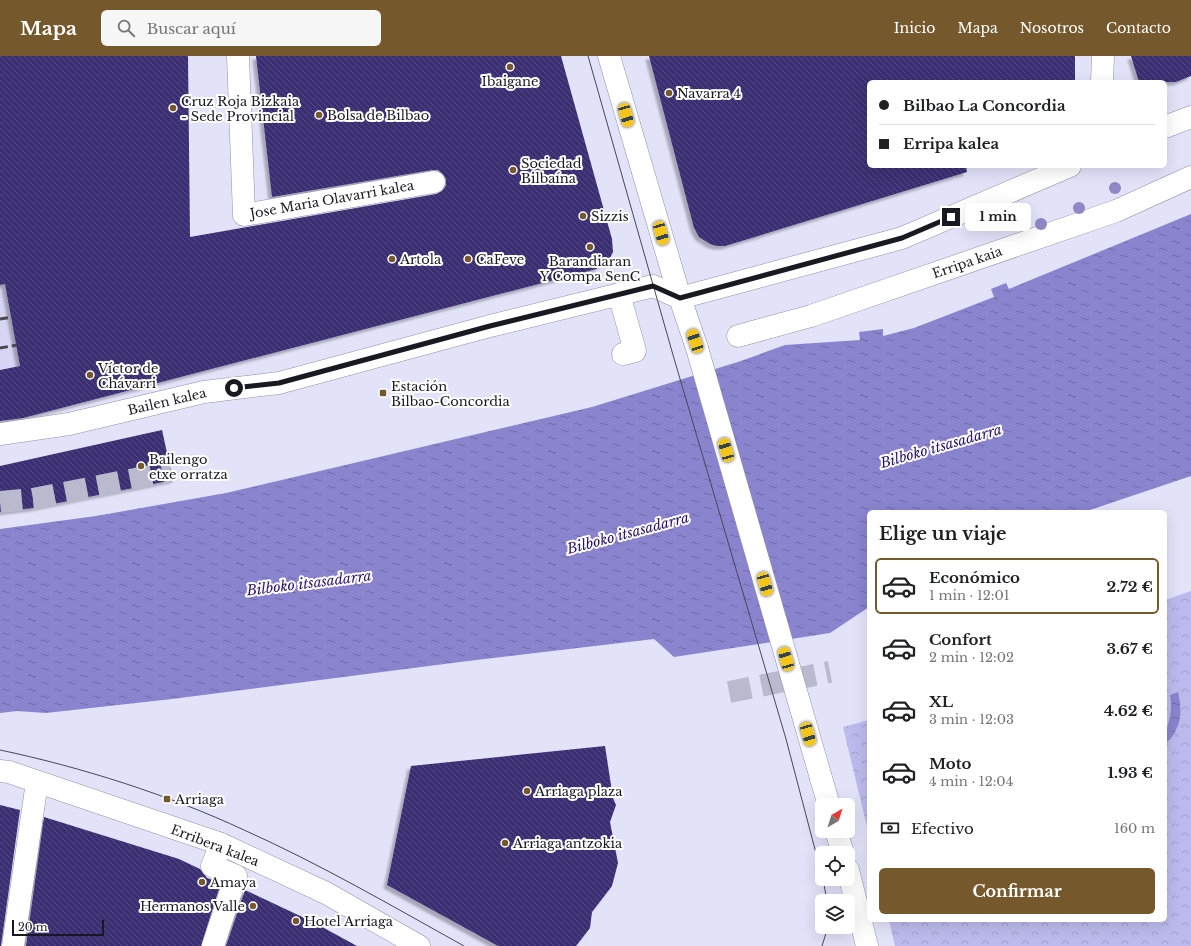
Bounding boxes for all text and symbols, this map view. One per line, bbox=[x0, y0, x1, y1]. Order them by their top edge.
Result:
search box bbox=[101, 10, 381, 46]
text: Mapa bbox=[20, 17, 77, 40]
icon: search bbox=[115, 17, 137, 39]
text: Buscar aquí bbox=[147, 19, 236, 38]
text: Inicio bbox=[894, 19, 935, 37]
text: Mapa bbox=[957, 19, 998, 37]
text: Nosotros bbox=[1020, 19, 1084, 37]
text: Contacto bbox=[1106, 19, 1171, 37]
marker: Ibaigane bbox=[505, 62, 515, 72]
place label: Ibaigane bbox=[482, 73, 538, 90]
place label: Navarra 4 bbox=[677, 85, 741, 102]
marker: Navarra 4 bbox=[664, 88, 674, 98]
place label: Cruz Roja Bizkaia - Sede Provincial bbox=[181, 93, 300, 125]
text: Bilbao La Concordia bbox=[903, 96, 1066, 115]
car bbox=[617, 102, 635, 128]
marker: Cruz Roja Bizkaia - Sede Provincial bbox=[168, 103, 178, 113]
place label: Bolsa de Bilbao bbox=[327, 107, 429, 124]
marker: Bolsa de Bilbao bbox=[314, 110, 324, 120]
text: Erripa kalea bbox=[903, 134, 999, 153]
place label: Sociedad Bilbaína bbox=[521, 155, 582, 187]
marker: Sociedad Bilbaína bbox=[508, 165, 518, 175]
street label: Jose Maria Olavarri kalea bbox=[247, 177, 416, 223]
callout: 1 min bbox=[965, 203, 1031, 231]
place label: Sizzis bbox=[591, 208, 629, 225]
route end bbox=[942, 208, 960, 226]
text: 1 min bbox=[979, 208, 1017, 225]
marker: Sizzis bbox=[578, 211, 588, 221]
car bbox=[652, 220, 670, 246]
marker: Barandiaran Y Compa SenC bbox=[585, 242, 595, 252]
street label: Erripa kaia bbox=[930, 242, 1005, 282]
place label: Artola bbox=[399, 251, 442, 268]
place label: CaFeve bbox=[476, 251, 524, 268]
place label: Barandiaran Y Compa SenC bbox=[539, 253, 640, 285]
marker: Artola bbox=[387, 254, 397, 264]
marker: CaFeve bbox=[463, 254, 473, 264]
car bbox=[685, 328, 705, 354]
place label: Víctor de Chávarri bbox=[97, 360, 158, 392]
marker: Víctor de Chávarri bbox=[85, 370, 95, 380]
place label: Estación Bilbao-Concordia bbox=[391, 378, 510, 410]
route start bbox=[225, 379, 243, 397]
street label: Bailen kalea bbox=[126, 384, 209, 419]
marker: Estación Bilbao-Concordia bbox=[378, 388, 388, 398]
water label: Bilboko itsasadarra bbox=[877, 420, 1004, 472]
car bbox=[717, 437, 735, 463]
place label: Bailengo etxe orratza bbox=[149, 451, 228, 483]
marker: Bailengo etxe orratza bbox=[136, 461, 146, 471]
water label: Bilboko itsasadarra bbox=[564, 508, 691, 558]
text: Elige un viaje bbox=[879, 523, 1006, 545]
water label: Bilboko itsasadarra bbox=[245, 566, 372, 600]
icon: car bbox=[881, 568, 917, 604]
text: Económico bbox=[929, 568, 1020, 587]
car bbox=[756, 571, 774, 597]
text: 2.72 € bbox=[1107, 577, 1153, 596]
text: 1 min · 12:01 bbox=[929, 587, 1010, 604]
icon: car bbox=[881, 630, 917, 666]
text: Confort bbox=[929, 630, 992, 649]
text: 3.67 € bbox=[1106, 639, 1153, 658]
car bbox=[777, 646, 795, 672]
text: 2 min · 12:02 bbox=[929, 649, 1014, 666]
icon: car bbox=[881, 692, 917, 728]
text: XL bbox=[929, 692, 953, 711]
text: 4.62 € bbox=[1104, 701, 1153, 720]
text: 3 min · 12:03 bbox=[929, 711, 1014, 728]
car bbox=[799, 721, 817, 747]
icon: car bbox=[881, 754, 917, 790]
text: Moto bbox=[929, 754, 971, 773]
text: 1.93 € bbox=[1107, 763, 1153, 782]
text: 4 min · 12:04 bbox=[929, 773, 1013, 790]
place label: Arriaga plaza bbox=[534, 783, 623, 800]
marker: Arriaga plaza bbox=[522, 786, 532, 796]
place label: Arriaga bbox=[174, 791, 225, 808]
marker: Arriaga bbox=[162, 794, 172, 804]
north arrow bbox=[815, 798, 855, 838]
map controls bbox=[815, 798, 855, 934]
icon: cash bbox=[879, 817, 901, 839]
text: Efectivo bbox=[911, 819, 974, 838]
text: 160 m bbox=[1114, 820, 1155, 837]
street label: Erribera kalea bbox=[168, 821, 262, 870]
place label: Arriaga antzokia bbox=[512, 835, 623, 852]
marker: Arriaga antzokia bbox=[500, 838, 510, 848]
button: locate bbox=[815, 846, 855, 886]
button: Confirmar bbox=[879, 868, 1155, 914]
place label: Amaya bbox=[209, 874, 257, 891]
marker: Amaya bbox=[197, 877, 207, 887]
button: layers bbox=[815, 894, 855, 934]
place label: Hermanos Valle bbox=[140, 898, 245, 915]
marker: Hermanos Valle bbox=[248, 901, 258, 911]
place label: Hotel Arriaga bbox=[304, 913, 394, 930]
marker: Hotel Arriaga bbox=[291, 916, 301, 926]
scale bar bbox=[12, 918, 104, 937]
text: 20 m bbox=[18, 920, 48, 934]

